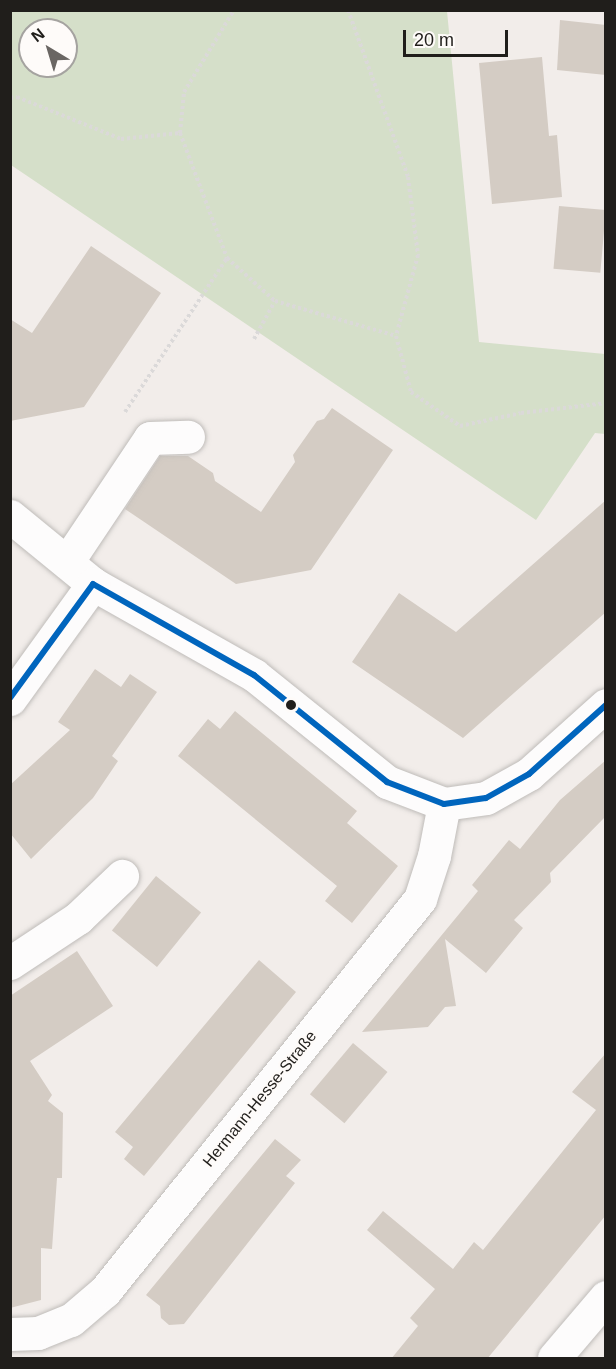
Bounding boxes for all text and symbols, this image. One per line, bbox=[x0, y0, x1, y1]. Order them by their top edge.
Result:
north arrow bbox=[18, 18, 78, 78]
scale bar bbox=[406, 18, 511, 56]
text: N bbox=[28, 25, 48, 45]
text: 20 m bbox=[414, 30, 454, 50]
unlabelled marker bbox=[285, 699, 297, 711]
street label: Hermann-Hesse-Straße bbox=[199, 1027, 321, 1171]

